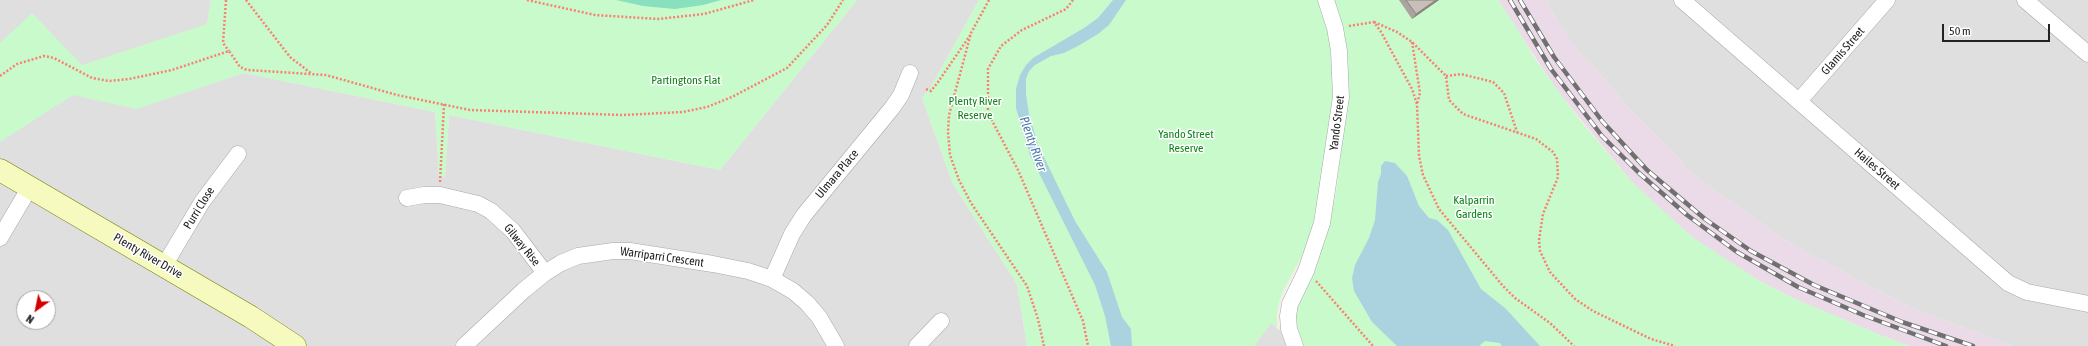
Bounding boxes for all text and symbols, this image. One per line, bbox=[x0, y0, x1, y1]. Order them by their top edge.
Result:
scale bar bbox=[1944, 16, 2052, 42]
street label: Glamis Street bbox=[1818, 24, 1868, 78]
text: 50 m bbox=[1949, 24, 1971, 38]
park label: Partingtons Flat bbox=[651, 73, 721, 87]
park label: Plenty River Reserve bbox=[949, 94, 1001, 122]
street label: Yando Street bbox=[1326, 95, 1348, 151]
water label: Plenty River bbox=[1016, 114, 1050, 174]
park label: Yando Street Reserve bbox=[1158, 127, 1214, 155]
street label: Hailes Street bbox=[1851, 145, 1903, 193]
street label: Ulmara Place bbox=[812, 147, 862, 201]
street label: Purri Close bbox=[180, 184, 218, 232]
park label: Kalparrin Gardens bbox=[1453, 193, 1495, 221]
street label: Gilway Rise bbox=[501, 221, 543, 269]
street label: Plenty River Drive bbox=[111, 230, 185, 282]
street label: Warriparri Crescent bbox=[619, 244, 705, 270]
north arrow bbox=[16, 290, 56, 330]
text: N bbox=[24, 312, 36, 326]

